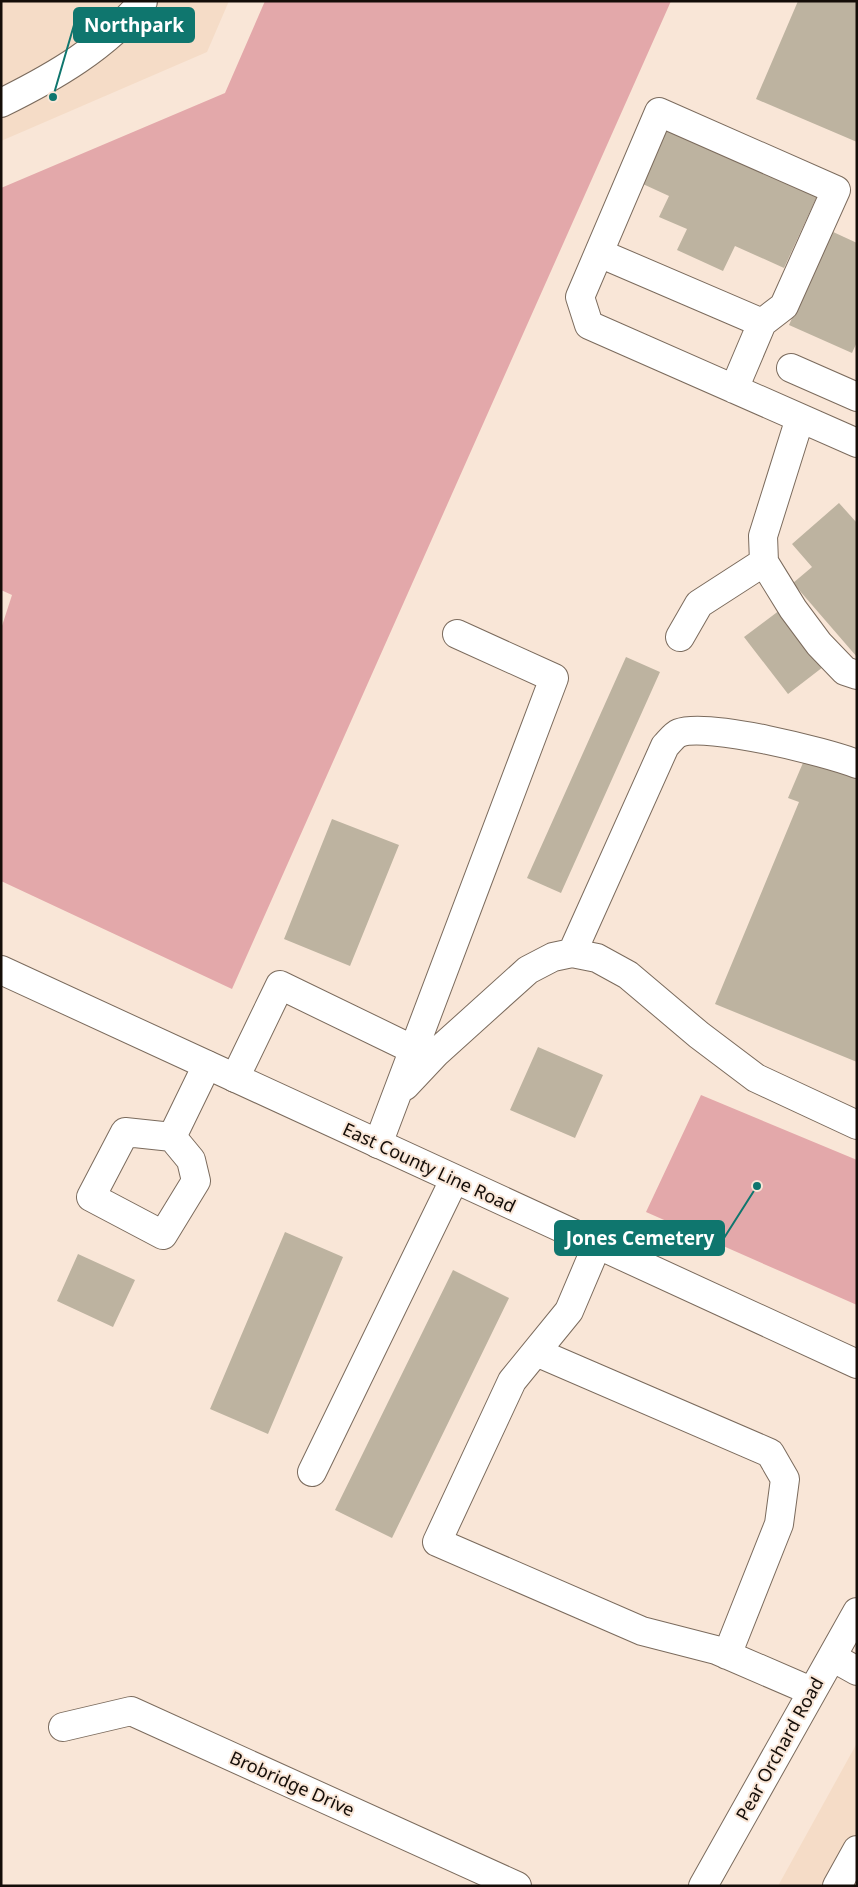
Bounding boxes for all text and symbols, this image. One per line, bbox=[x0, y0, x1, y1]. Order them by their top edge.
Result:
callout: Northpark bbox=[74, 8, 194, 42]
text: Northpark bbox=[84, 12, 184, 38]
street label: East County Line Road bbox=[339, 1116, 520, 1218]
callout: Jones Cemetery bbox=[555, 1221, 724, 1255]
text: Jones Cemetery bbox=[564, 1225, 714, 1251]
street label: Pear Orchard Road bbox=[730, 1673, 828, 1824]
street label: Brobridge Drive bbox=[226, 1745, 359, 1821]

